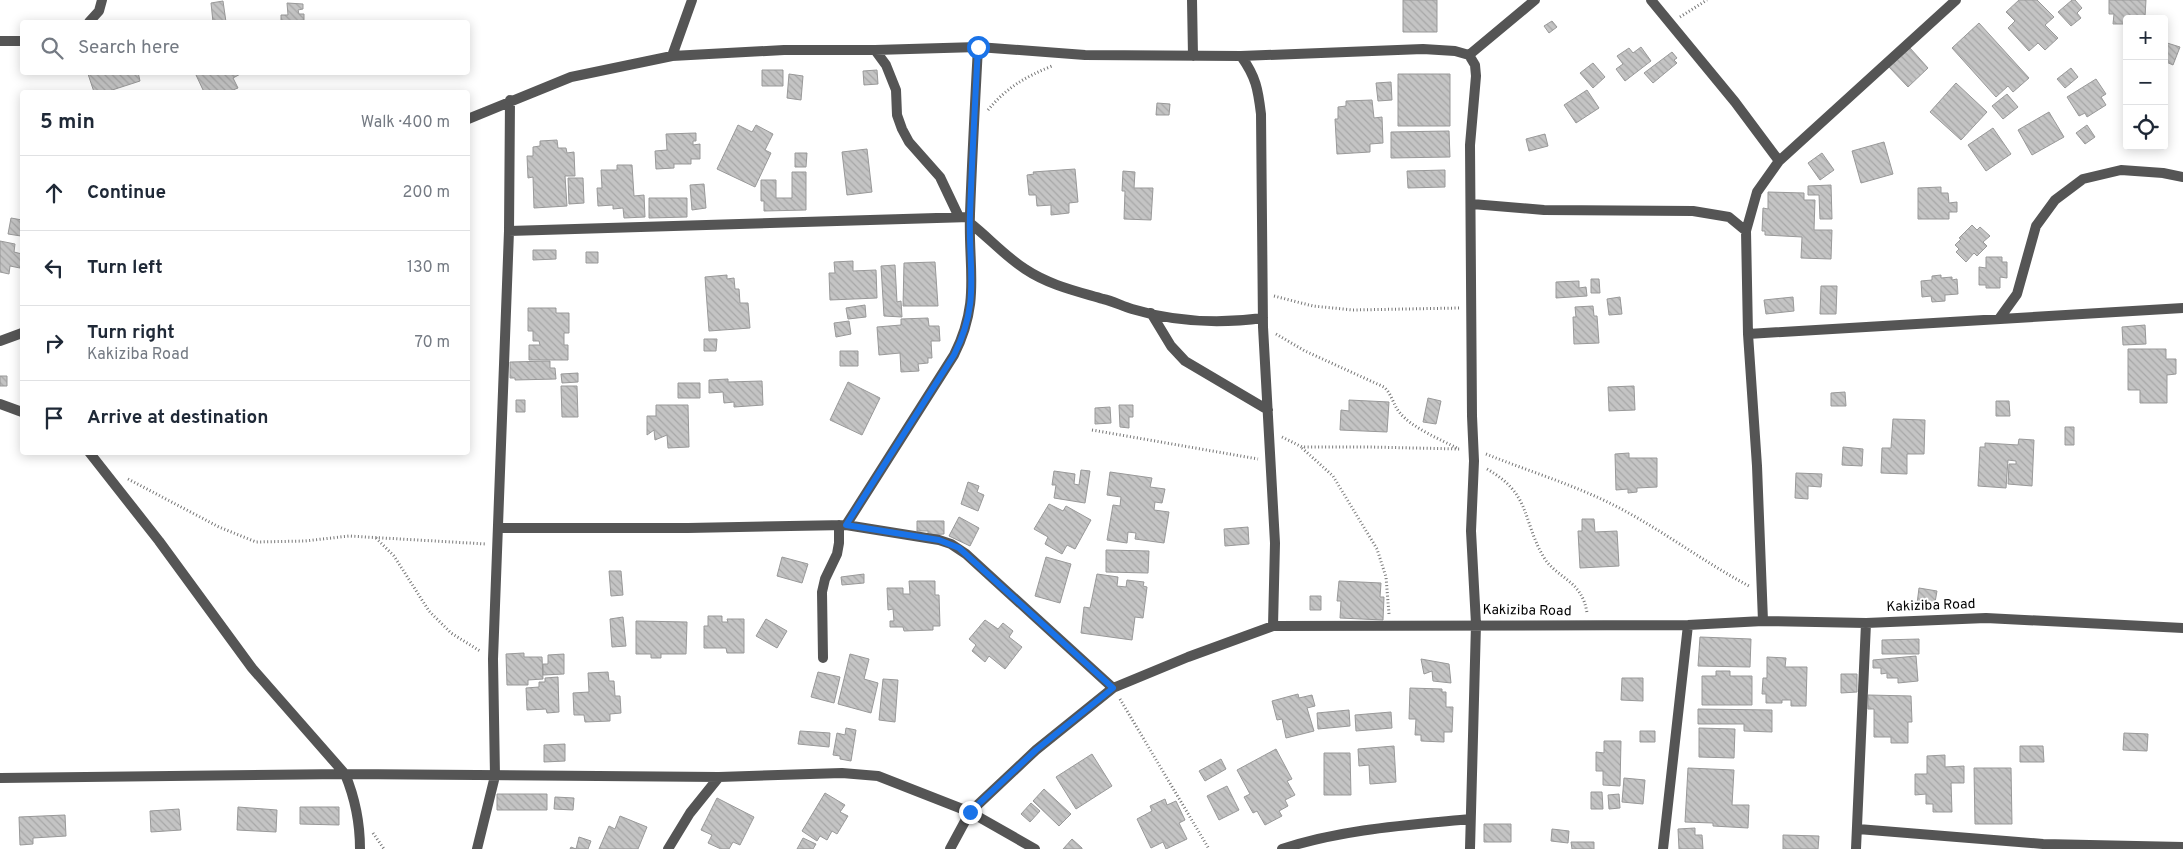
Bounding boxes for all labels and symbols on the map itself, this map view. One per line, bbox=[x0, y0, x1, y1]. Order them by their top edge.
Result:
route start bbox=[967, 36, 990, 59]
street label: Kakiziba Road bbox=[1886, 596, 1976, 616]
street label: Kakiziba Road bbox=[1482, 602, 1572, 620]
route end bbox=[959, 801, 982, 824]

